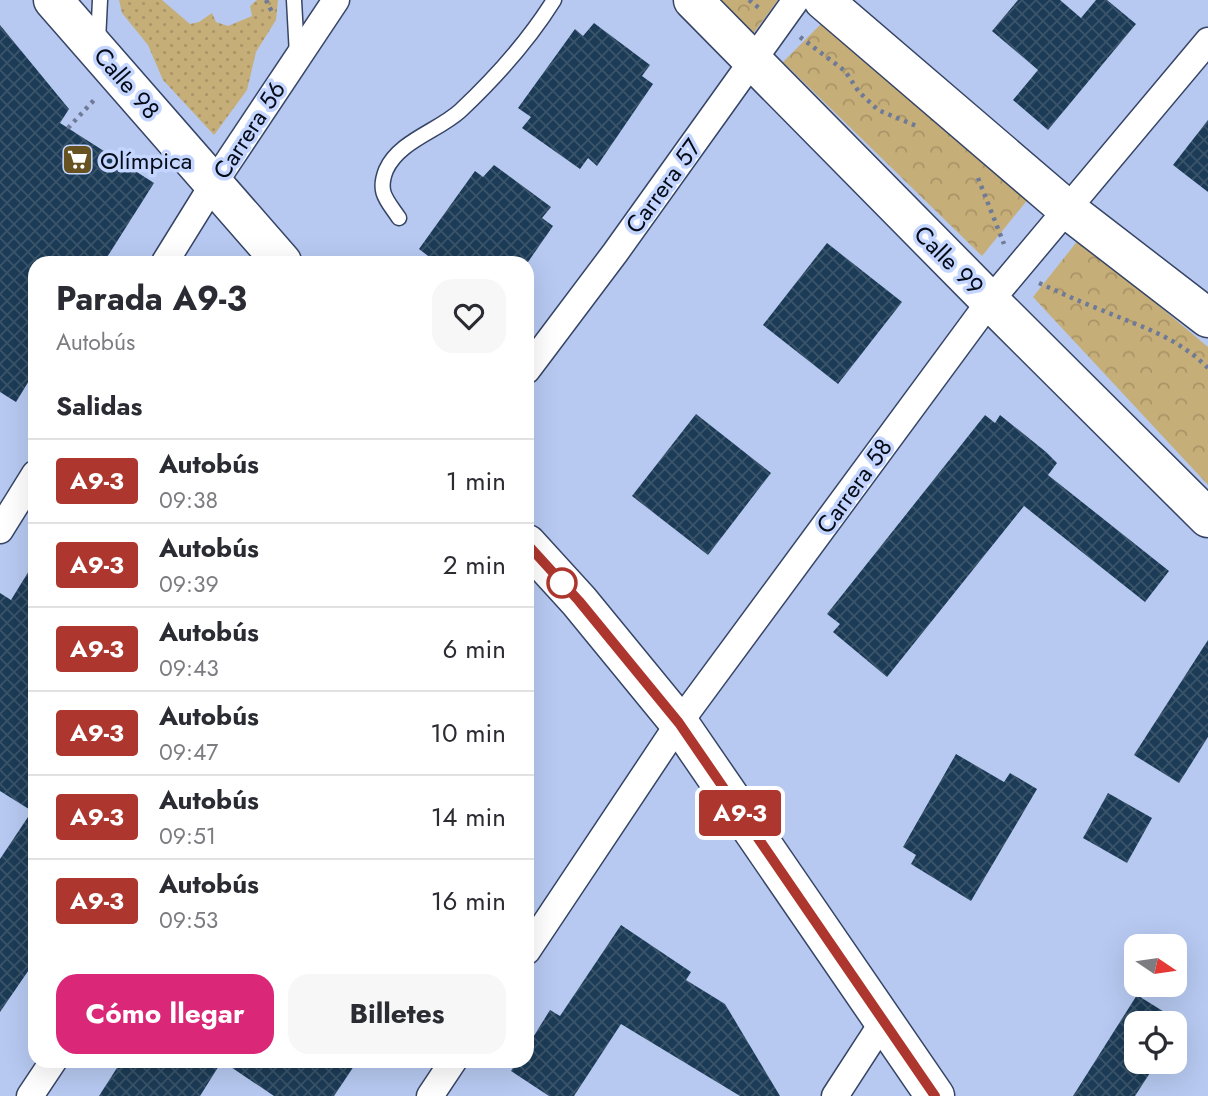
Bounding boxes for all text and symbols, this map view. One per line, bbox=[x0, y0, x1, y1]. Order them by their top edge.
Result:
street label: Calle 98 bbox=[86, 39, 168, 127]
street label: Carrera 56 bbox=[204, 74, 294, 186]
street label: Carrera 57 bbox=[617, 131, 710, 241]
supermarket icon: Olímpica bbox=[60, 143, 94, 177]
place label: Olímpica bbox=[100, 143, 192, 178]
street label: Calle 99 bbox=[906, 217, 992, 303]
text: Parada A9-3 bbox=[56, 275, 247, 322]
button: heart bbox=[432, 279, 506, 353]
text: Autobús bbox=[56, 325, 135, 359]
text: Salidas bbox=[56, 387, 142, 425]
street label: Carrera 58 bbox=[807, 431, 901, 541]
text: Autobús bbox=[159, 445, 259, 483]
text: 1 min bbox=[446, 462, 506, 500]
text: A9-3 bbox=[70, 463, 124, 498]
text: 09:38 bbox=[159, 483, 218, 517]
text: Autobús bbox=[159, 529, 259, 567]
text: 2 min bbox=[443, 546, 506, 584]
text: A9-3 bbox=[70, 547, 124, 582]
text: 09:39 bbox=[159, 567, 219, 601]
unlabelled marker bbox=[547, 568, 577, 598]
text: Autobús bbox=[159, 613, 259, 651]
text: 6 min bbox=[443, 630, 506, 668]
text: A9-3 bbox=[70, 631, 124, 666]
text: 09:43 bbox=[159, 651, 219, 685]
text: Autobús bbox=[159, 697, 259, 735]
text: 10 min bbox=[430, 714, 506, 752]
text: A9-3 bbox=[70, 715, 124, 750]
text: 09:47 bbox=[159, 735, 218, 769]
text: Autobús bbox=[159, 781, 259, 819]
line badge: A9-3 bbox=[691, 790, 789, 836]
text: A9-3 bbox=[713, 795, 767, 830]
text: 14 min bbox=[431, 798, 506, 836]
text: A9-3 bbox=[70, 799, 124, 834]
text: 09:51 bbox=[159, 819, 216, 853]
text: Autobús bbox=[159, 865, 259, 903]
text: 16 min bbox=[431, 882, 506, 920]
text: A9-3 bbox=[70, 883, 124, 918]
text: 09:53 bbox=[159, 903, 218, 937]
north arrow bbox=[1124, 934, 1186, 998]
map controls bbox=[1124, 934, 1187, 1074]
button: Cómo llegar bbox=[56, 974, 274, 1054]
button: Billetes bbox=[288, 974, 506, 1054]
button: locate bbox=[1124, 1011, 1187, 1074]

